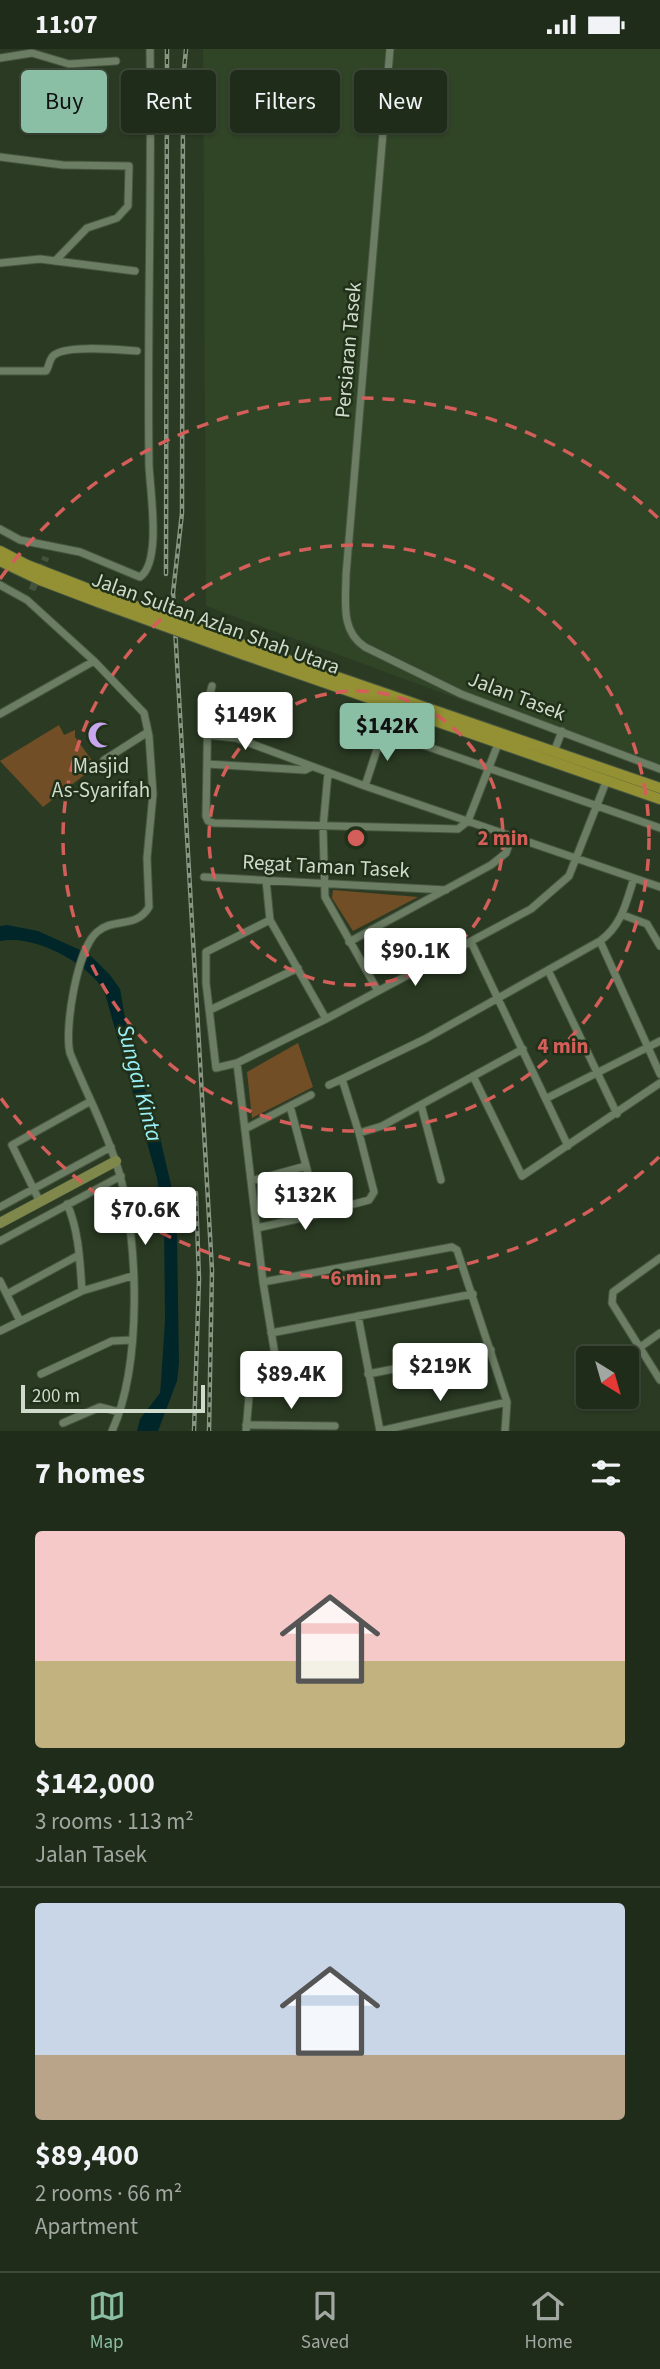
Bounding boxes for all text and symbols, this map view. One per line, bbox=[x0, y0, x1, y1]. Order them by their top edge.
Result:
text: 11:07 bbox=[35, 6, 98, 43]
chip: Buy bbox=[21, 70, 107, 133]
chip: Rent bbox=[121, 70, 216, 133]
chip: Filters bbox=[230, 70, 340, 133]
chip: New bbox=[354, 70, 447, 133]
street label: Persiaran Tasek bbox=[327, 280, 369, 419]
street label: Jalan Sultan Azlan Shah Utara bbox=[88, 564, 344, 682]
street label: Jalan Tasek bbox=[464, 664, 571, 729]
pin: $149K bbox=[196, 693, 294, 752]
text: $149K bbox=[214, 698, 276, 731]
pin: $142K bbox=[338, 703, 436, 763]
text: $142K bbox=[356, 709, 418, 742]
mosque icon: Masjid As-Syarifah bbox=[86, 720, 116, 750]
place label: Masjid As-Syarifah bbox=[52, 751, 150, 805]
text: 2 min bbox=[477, 823, 529, 853]
centre of rings bbox=[344, 826, 368, 850]
street label: Regat Taman Tasek bbox=[241, 847, 411, 885]
pin: $90.1K bbox=[358, 929, 472, 988]
text: $90.1K bbox=[380, 934, 450, 967]
water label: Sungai Kinta bbox=[109, 1021, 171, 1145]
text: 4 min bbox=[537, 1031, 589, 1061]
pin: $132K bbox=[256, 1173, 354, 1232]
text: $132K bbox=[274, 1178, 336, 1211]
pin: $70.6K bbox=[88, 1187, 202, 1247]
text: $70.6K bbox=[110, 1193, 180, 1226]
text: 6 min bbox=[330, 1263, 382, 1293]
pin: $219K bbox=[391, 1343, 489, 1403]
north arrow bbox=[576, 1346, 639, 1409]
map controls bbox=[576, 1346, 639, 1409]
text: $219K bbox=[409, 1349, 471, 1382]
pin: $89.4K bbox=[234, 1351, 348, 1411]
text: $89.4K bbox=[256, 1357, 326, 1390]
scale bar bbox=[21, 1382, 205, 1414]
text: 200 m bbox=[32, 1383, 80, 1410]
text: 7 homes bbox=[35, 1452, 145, 1495]
icon: filters bbox=[587, 1454, 625, 1492]
icon: home bbox=[267, 1576, 393, 1702]
text: $142,000 bbox=[35, 1762, 155, 1805]
text: 3 rooms · 113 m² bbox=[35, 1805, 194, 1838]
text: Jalan Tasek bbox=[35, 1838, 147, 1871]
icon: home bbox=[267, 1948, 393, 2074]
text: $89,400 bbox=[35, 2134, 139, 2177]
text: 2 rooms · 66 m² bbox=[35, 2177, 182, 2210]
text: Apartment bbox=[35, 2210, 138, 2243]
tab: Map bbox=[88, 2287, 126, 2356]
tab: Saved bbox=[301, 2287, 349, 2356]
tab: Home bbox=[525, 2287, 572, 2356]

